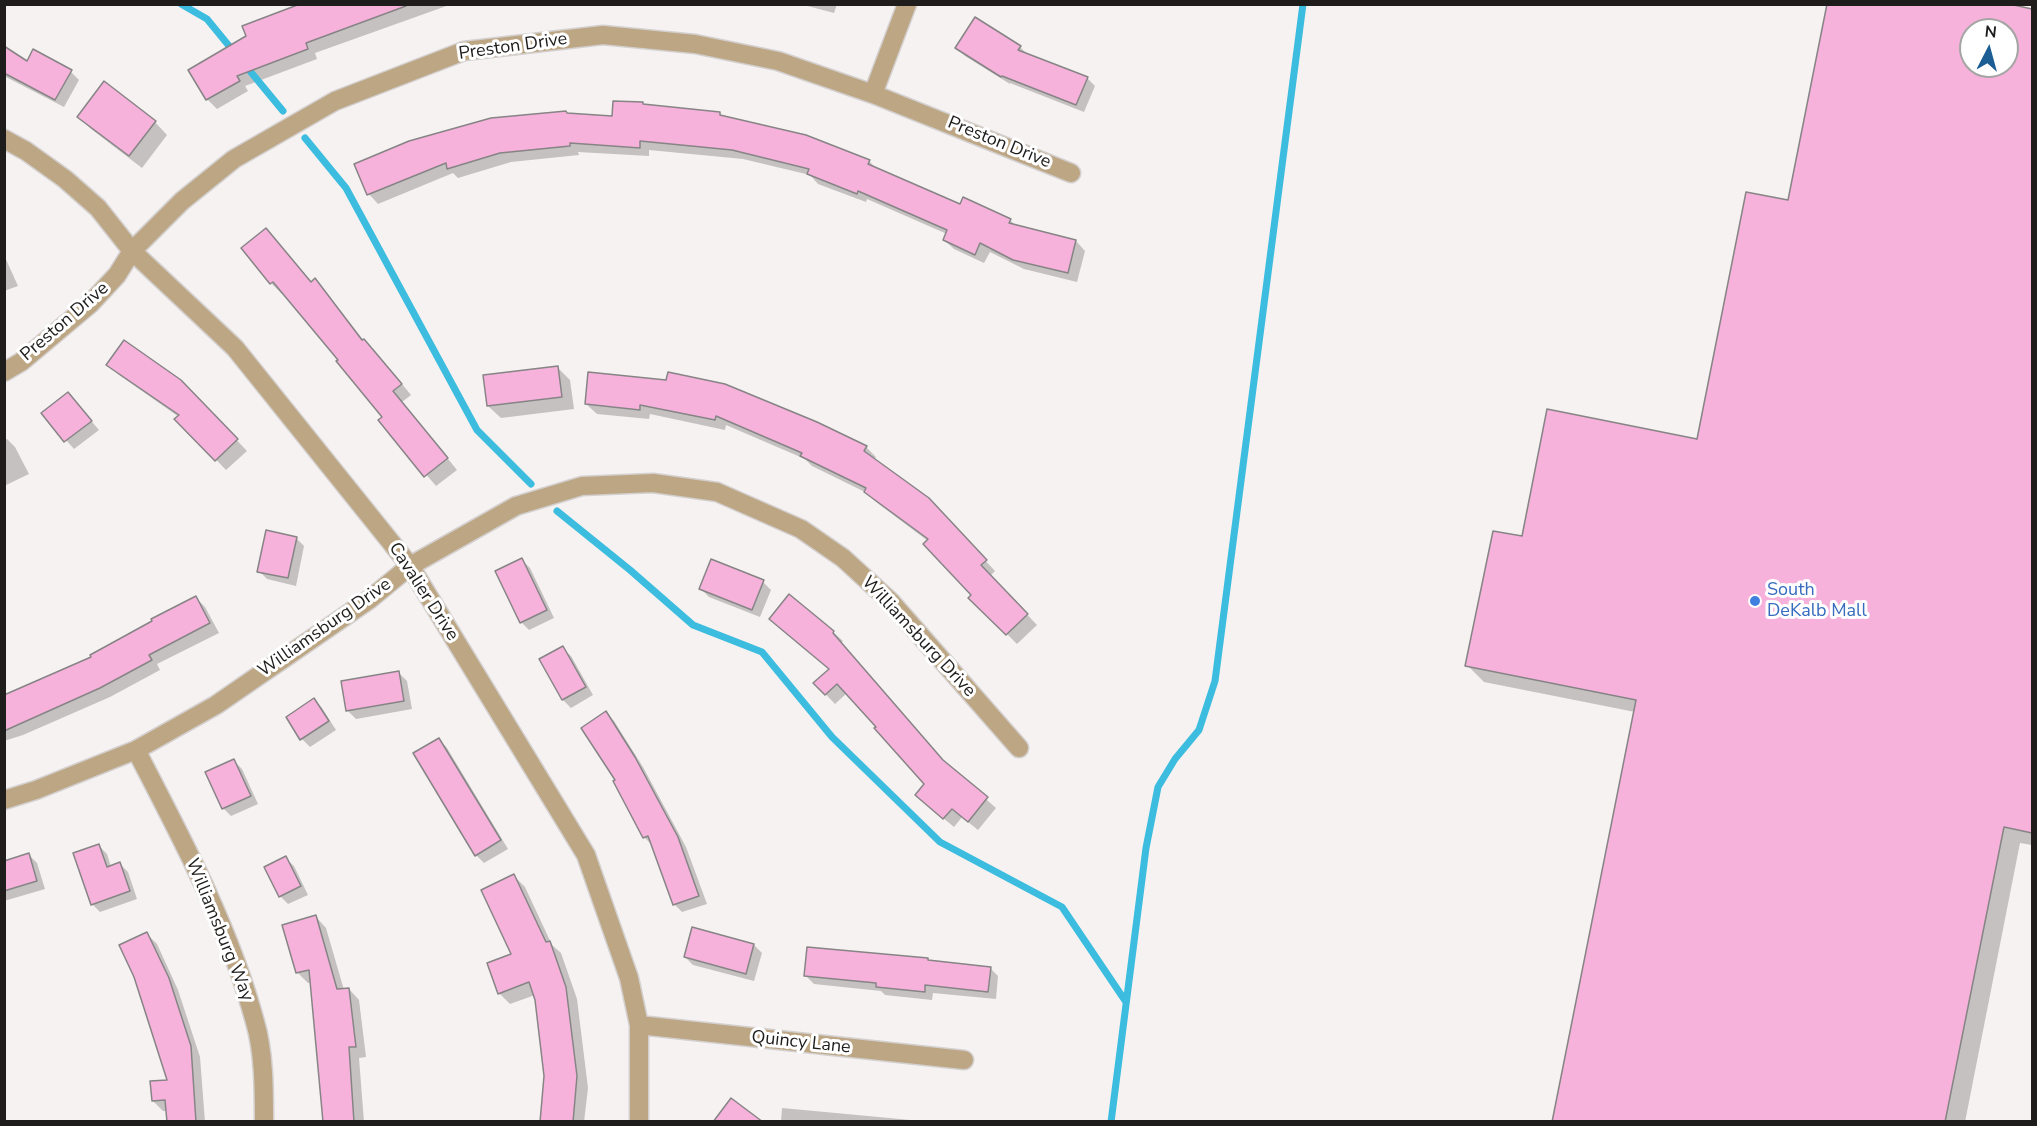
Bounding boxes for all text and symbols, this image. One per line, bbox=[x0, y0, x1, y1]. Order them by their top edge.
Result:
north arrow bbox=[1959, 18, 2019, 78]
text: N bbox=[1984, 21, 1998, 44]
street label: Preston Drive bbox=[457, 29, 569, 65]
street label: Preston Drive bbox=[944, 112, 1054, 174]
street label: Preston Drive bbox=[17, 278, 113, 366]
street label: Cavalier Drive bbox=[383, 539, 463, 645]
street label: Williamsburg Drive bbox=[856, 572, 980, 702]
street label: Williamsburg Drive bbox=[254, 574, 396, 682]
place label: South DeKalb Mall bbox=[1767, 580, 1867, 622]
marker: South DeKalb Mall bbox=[1748, 594, 1762, 608]
street label: Williamsburg Way bbox=[181, 855, 257, 1005]
street label: Quincy Lane bbox=[750, 1027, 852, 1059]

